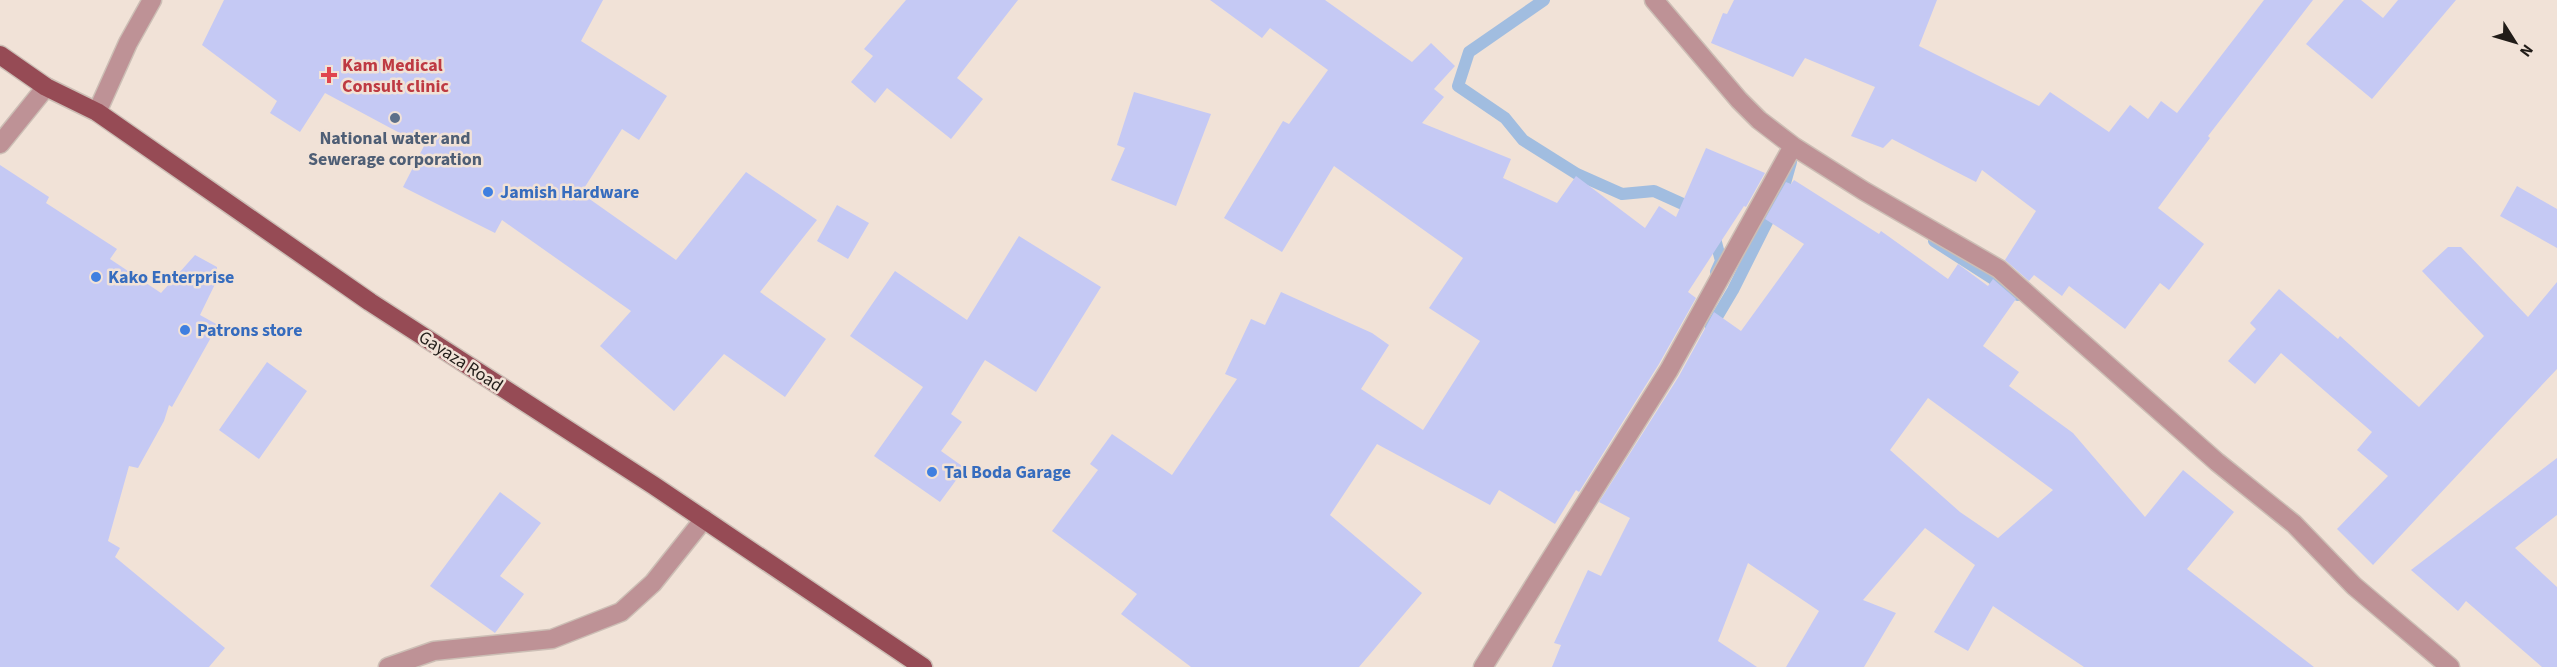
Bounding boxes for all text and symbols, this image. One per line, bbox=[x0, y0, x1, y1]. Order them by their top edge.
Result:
north arrow bbox=[2485, 12, 2545, 72]
text: N bbox=[2514, 40, 2538, 61]
place label: Kam Medical Consult clinic bbox=[342, 53, 449, 99]
marker: Kam Medical Consult clinic bbox=[320, 66, 338, 84]
marker: National water and Sewerage corporation bbox=[388, 111, 402, 125]
place label: National water and Sewerage corporation bbox=[308, 126, 482, 172]
place label: Jamish Hardware bbox=[500, 180, 639, 205]
marker: Jamish Hardware bbox=[481, 185, 495, 199]
place label: Kako Enterprise bbox=[108, 265, 234, 290]
marker: Kako Enterprise bbox=[89, 270, 103, 284]
place label: Patrons store bbox=[197, 318, 303, 343]
marker: Patrons store bbox=[178, 323, 192, 337]
street label: Gayaza Road bbox=[414, 325, 508, 398]
place label: Tal Boda Garage bbox=[944, 460, 1071, 485]
marker: Tal Boda Garage bbox=[925, 465, 939, 479]

